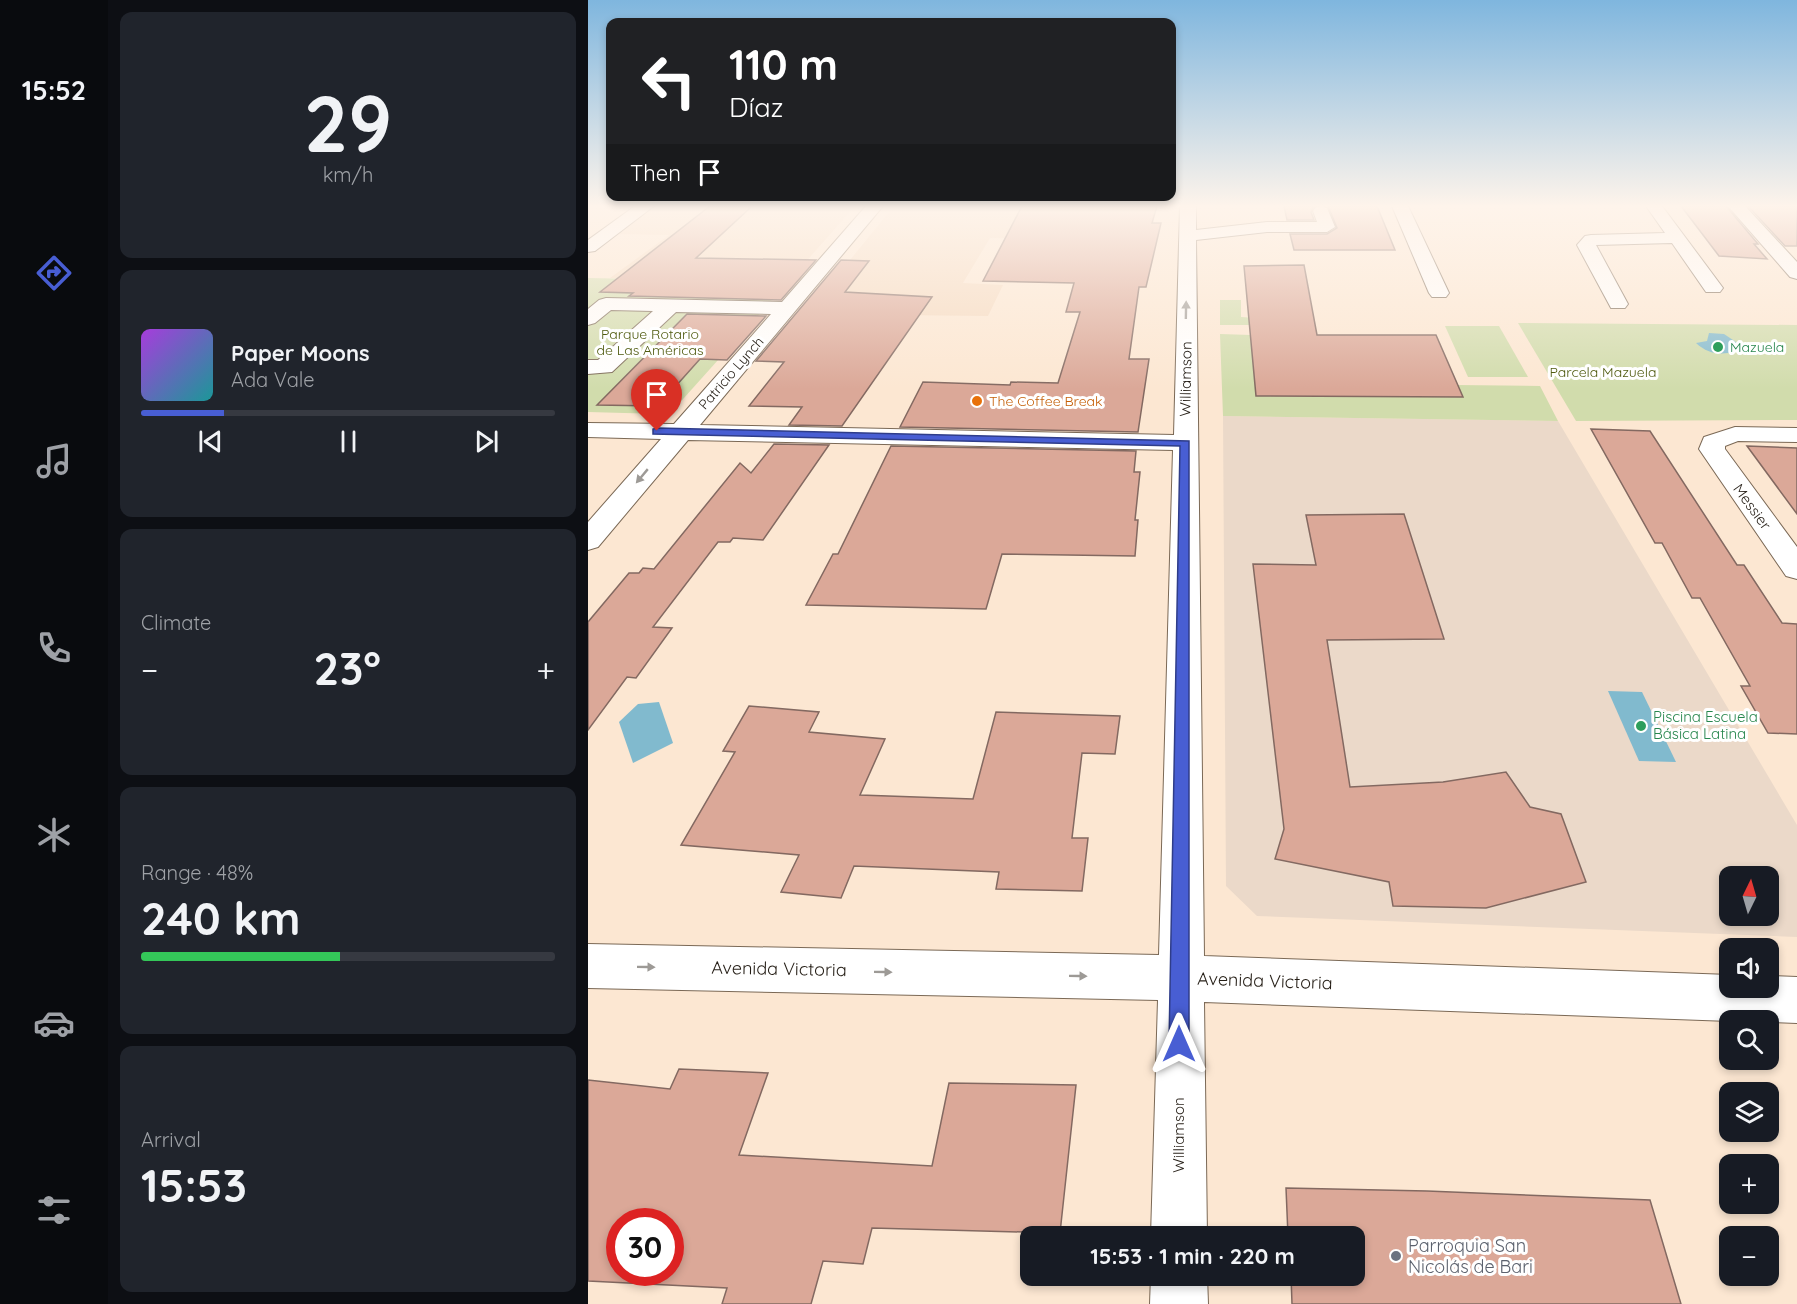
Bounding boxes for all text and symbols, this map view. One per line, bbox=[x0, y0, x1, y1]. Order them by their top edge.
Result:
text: 110 m bbox=[729, 38, 838, 91]
icon: left bbox=[630, 42, 708, 120]
text: 15:52 bbox=[22, 73, 86, 107]
text: 29 bbox=[304, 74, 392, 172]
text: Díaz bbox=[729, 90, 784, 124]
icon: arrive bbox=[693, 156, 726, 189]
text: Then bbox=[630, 159, 681, 187]
text: km/h bbox=[323, 162, 373, 187]
icon: directions bbox=[33, 252, 75, 294]
one-way arrow bbox=[1182, 301, 1191, 320]
park label: Parque Rotario de Las Américas bbox=[597, 325, 703, 359]
street label: Patricio Lynch bbox=[694, 333, 768, 413]
place label: Mazuela bbox=[1730, 338, 1784, 356]
text: Paper Moons bbox=[231, 339, 370, 367]
marker: Mazuela bbox=[1711, 340, 1725, 354]
street label: Williamson bbox=[1175, 341, 1196, 417]
park label: Parcela Mazuela bbox=[1550, 363, 1656, 381]
text: Ada Vale bbox=[231, 367, 315, 392]
pin bbox=[631, 369, 682, 431]
icon: arrive bbox=[640, 378, 673, 411]
place label: The Coffee Break bbox=[989, 392, 1103, 410]
marker: The Coffee Break bbox=[970, 394, 984, 408]
icon: previous bbox=[194, 425, 227, 458]
icon: pause bbox=[332, 425, 365, 458]
icon: next bbox=[470, 425, 503, 458]
icon: music bbox=[33, 440, 75, 482]
one-way arrow bbox=[636, 468, 649, 483]
street label: Messier bbox=[1729, 480, 1776, 534]
text: Climate bbox=[141, 610, 211, 635]
icon: phone bbox=[33, 627, 75, 669]
text: 23° bbox=[314, 640, 381, 696]
text: − bbox=[141, 649, 158, 690]
text: + bbox=[536, 649, 555, 690]
place label: Piscina Escuela Básica Latina bbox=[1653, 707, 1758, 743]
marker: Piscina Escuela Básica Latina bbox=[1634, 719, 1648, 733]
icon: climate bbox=[33, 814, 75, 856]
text: Range · 48% bbox=[141, 860, 253, 885]
north arrow bbox=[1719, 866, 1779, 926]
map controls bbox=[1719, 866, 1779, 1286]
text: 240 km bbox=[141, 890, 300, 946]
button: sound bbox=[1719, 938, 1779, 998]
street label: Avenida Victoria bbox=[711, 956, 847, 981]
one-way arrow bbox=[637, 962, 656, 972]
one-way arrow bbox=[874, 967, 893, 976]
street label: Avenida Victoria bbox=[1197, 967, 1333, 994]
one-way arrow bbox=[1069, 971, 1088, 980]
icon: car bbox=[33, 1002, 75, 1044]
button: search bbox=[1719, 1010, 1779, 1070]
position arrow bbox=[1147, 1012, 1211, 1076]
button: layers bbox=[1719, 1082, 1779, 1142]
street label: Williamson bbox=[1169, 1097, 1188, 1173]
text: Arrival bbox=[141, 1127, 201, 1152]
button: + bbox=[1719, 1154, 1779, 1214]
text: 15:53 bbox=[141, 1157, 247, 1213]
icon: filters bbox=[33, 1189, 75, 1231]
speed limit sign: 30 bbox=[606, 1208, 684, 1286]
button: − bbox=[1719, 1226, 1779, 1286]
place label: Parroquia San Nicolás de Bari bbox=[1408, 1234, 1533, 1278]
text: 15:53 · 1 min · 220 m bbox=[1090, 1242, 1295, 1270]
marker: Parroquia San Nicolás de Bari bbox=[1389, 1249, 1403, 1263]

